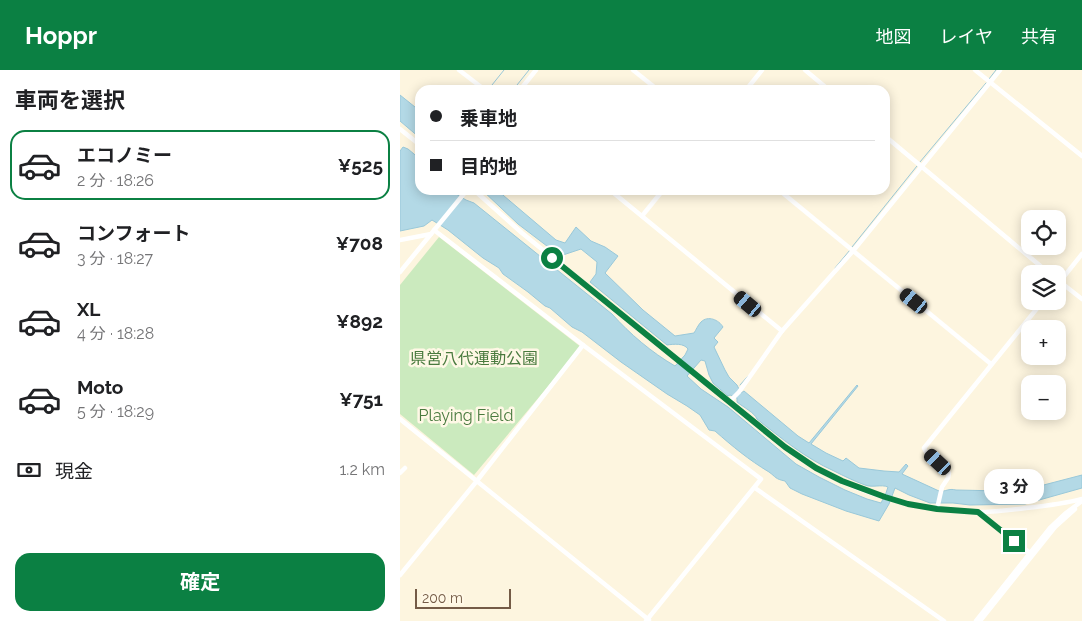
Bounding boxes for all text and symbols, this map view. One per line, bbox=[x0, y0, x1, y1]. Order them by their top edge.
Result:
text: Hoppr bbox=[25, 21, 97, 50]
text: 地図 bbox=[876, 26, 912, 47]
text: レイヤ bbox=[940, 26, 993, 47]
text: 共有 bbox=[1021, 26, 1057, 47]
text: 車両を選択 bbox=[15, 87, 125, 113]
text: 乗車地 bbox=[460, 107, 517, 129]
icon: car bbox=[17, 143, 62, 188]
text: エコノミー bbox=[77, 144, 172, 166]
text: ¥525 bbox=[338, 154, 383, 176]
text: 目的地 bbox=[460, 155, 517, 177]
text: 2 分 · 18:26 bbox=[77, 171, 154, 190]
map controls bbox=[1021, 210, 1066, 420]
button: locate bbox=[1021, 210, 1066, 255]
icon: car bbox=[17, 221, 62, 266]
text: コンフォート bbox=[77, 222, 190, 244]
text: ¥708 bbox=[336, 232, 383, 254]
route start bbox=[541, 247, 563, 269]
text: 3 分 · 18:27 bbox=[77, 249, 153, 268]
button: layers bbox=[1021, 265, 1066, 310]
car bbox=[897, 286, 930, 316]
car bbox=[731, 289, 764, 319]
text: XL bbox=[77, 298, 100, 320]
icon: car bbox=[17, 299, 62, 344]
text: ¥892 bbox=[336, 310, 383, 332]
button: + bbox=[1021, 320, 1066, 365]
text: 4 分 · 18:28 bbox=[77, 324, 154, 343]
park label: 県営八代運動公園 bbox=[410, 349, 538, 368]
button: − bbox=[1021, 375, 1066, 420]
text: Moto bbox=[77, 376, 123, 398]
icon: car bbox=[17, 377, 62, 422]
text: ¥751 bbox=[339, 388, 383, 410]
text: 5 分 · 18:29 bbox=[77, 402, 154, 421]
park label: Playing Field bbox=[419, 406, 513, 425]
car bbox=[921, 446, 954, 478]
icon: cash bbox=[15, 456, 43, 484]
text: 現金 bbox=[55, 460, 93, 482]
text: 1.2 km bbox=[340, 460, 385, 479]
callout: 3 分 bbox=[984, 468, 1044, 504]
text: 3 分 bbox=[1000, 477, 1028, 496]
route end bbox=[1003, 530, 1025, 552]
button: 確定 bbox=[15, 553, 385, 611]
scale bar bbox=[415, 586, 511, 609]
text: 200 m bbox=[422, 590, 463, 606]

